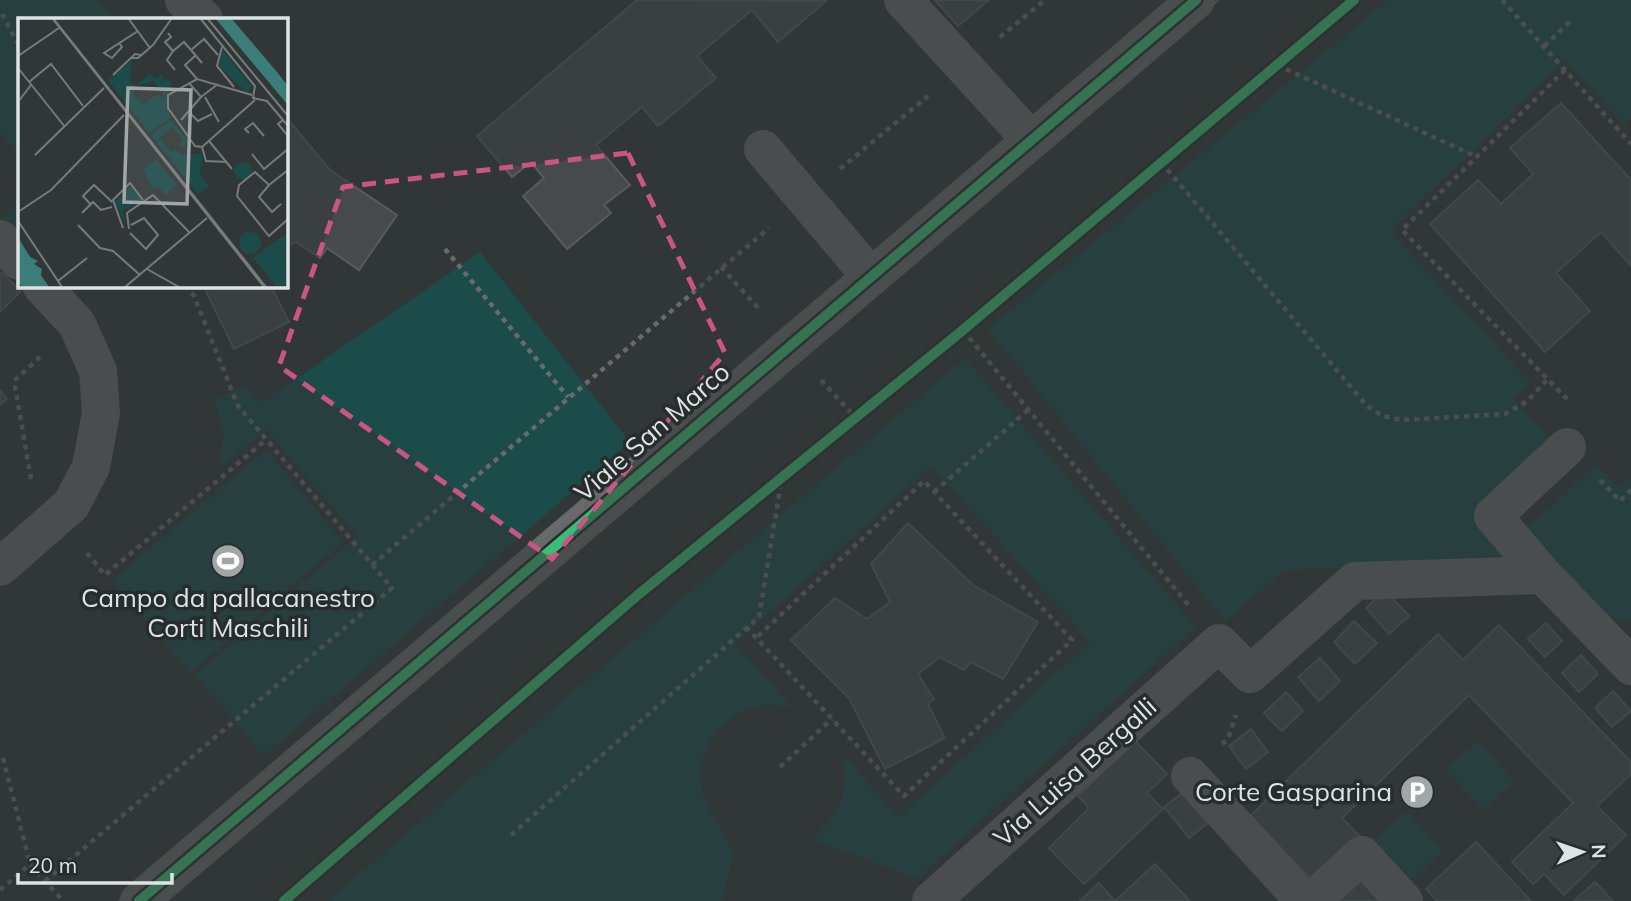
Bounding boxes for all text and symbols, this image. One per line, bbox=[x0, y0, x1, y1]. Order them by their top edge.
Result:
inset map bbox=[18, 18, 287, 287]
street label: Viale San Marco bbox=[567, 355, 736, 508]
sports icon: Campo da pallacanestro Corti Maschili bbox=[209, 542, 247, 580]
place label: Campo da pallacanestro Corti Maschili bbox=[81, 581, 375, 644]
street label: Via Luisa Bergalli bbox=[986, 690, 1163, 853]
parking icon: Corte Gasparina bbox=[1398, 773, 1436, 811]
place label: Corte Gasparina bbox=[1195, 775, 1392, 808]
north arrow bbox=[1547, 817, 1617, 887]
scale bar bbox=[18, 842, 172, 886]
text: N bbox=[1587, 844, 1611, 859]
text: 20 m bbox=[28, 852, 77, 878]

